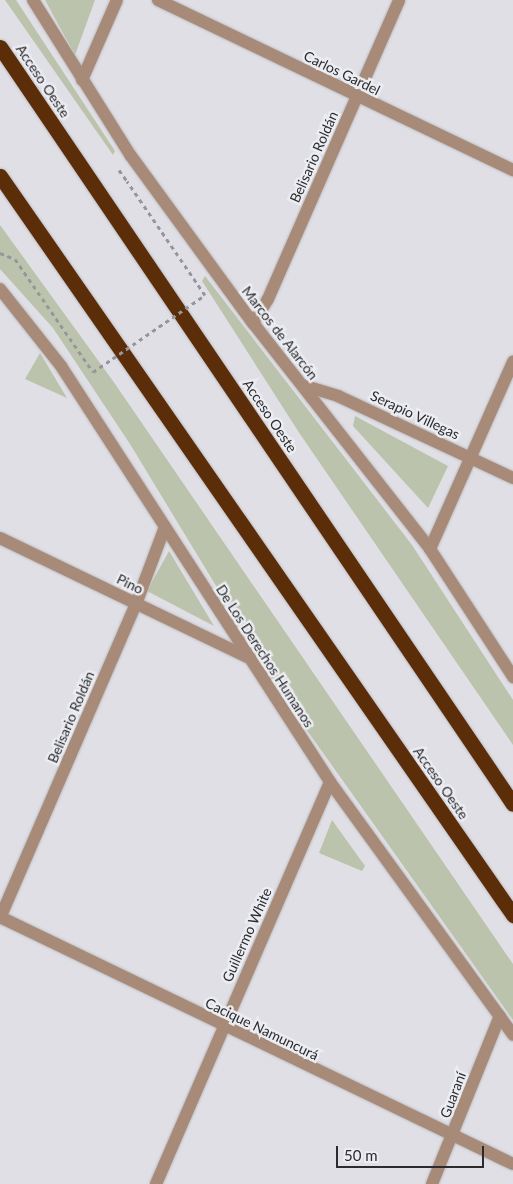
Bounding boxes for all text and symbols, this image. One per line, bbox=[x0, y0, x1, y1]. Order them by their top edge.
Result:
street label: Acceso Oeste bbox=[12, 41, 74, 121]
street label: Carlos Gardel bbox=[301, 47, 383, 99]
street label: Belisario Roldán bbox=[286, 109, 342, 205]
street label: Marcos de Alarcón bbox=[238, 283, 322, 383]
street label: Acceso Oeste bbox=[239, 376, 301, 456]
street label: Serapio Villegas bbox=[368, 387, 462, 443]
street label: Pino bbox=[114, 570, 146, 598]
street label: De Los Derechos Humanos bbox=[213, 582, 317, 730]
street label: Belisario Roldán bbox=[44, 669, 98, 765]
street label: Acceso Oeste bbox=[410, 744, 472, 822]
street label: Guillermo White bbox=[219, 885, 275, 985]
street label: Cacique Namuncurá bbox=[203, 994, 321, 1064]
street label: Guaraní bbox=[437, 1070, 469, 1120]
scale bar bbox=[338, 1136, 486, 1168]
text: 50 m bbox=[344, 1146, 378, 1164]

